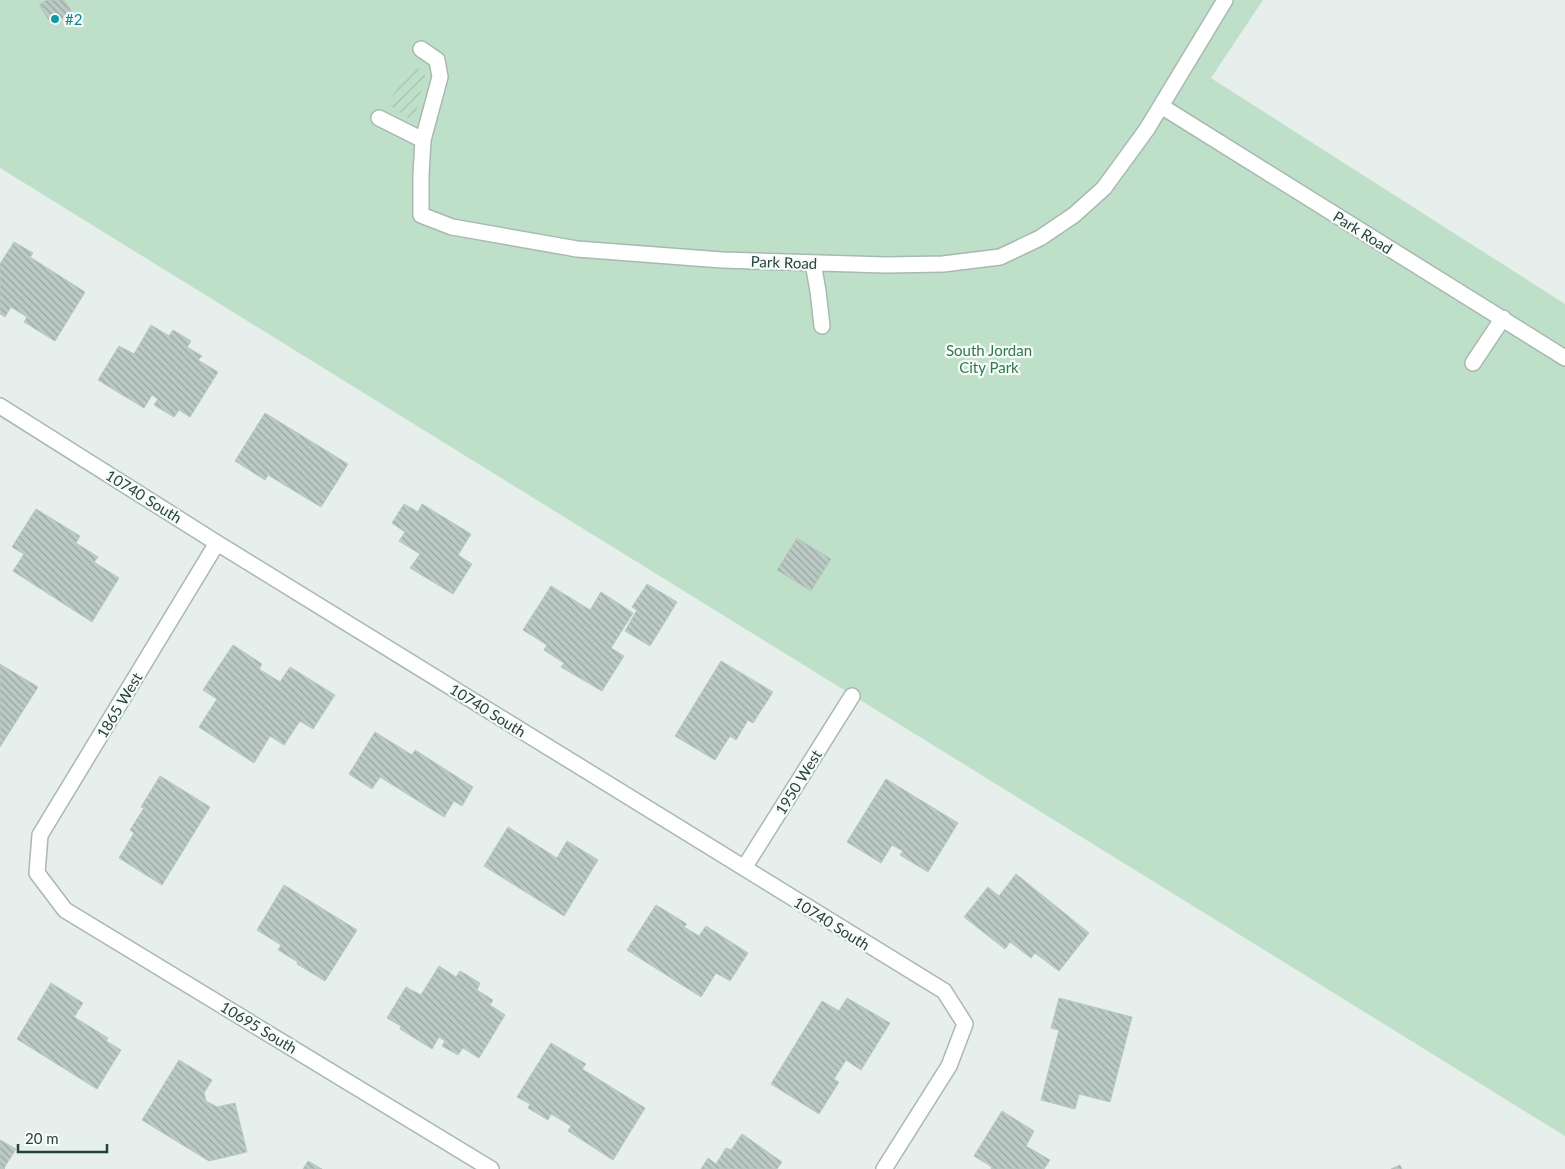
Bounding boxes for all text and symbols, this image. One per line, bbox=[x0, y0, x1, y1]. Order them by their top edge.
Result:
place label: #2 bbox=[65, 10, 82, 28]
marker: #2 bbox=[49, 13, 61, 25]
street label: Park Road bbox=[1330, 207, 1396, 257]
street label: Park Road bbox=[750, 252, 818, 272]
park label: South Jordan City Park bbox=[946, 341, 1032, 376]
street label: 10740 South bbox=[103, 466, 185, 526]
street label: 1865 West bbox=[93, 669, 146, 741]
street label: 10740 South bbox=[447, 680, 529, 740]
street label: 1950 West bbox=[771, 746, 825, 818]
street label: 10740 South bbox=[791, 893, 873, 953]
street label: 10695 South bbox=[217, 997, 301, 1057]
scale bar bbox=[18, 1122, 106, 1154]
text: 20 m bbox=[25, 1129, 59, 1147]

